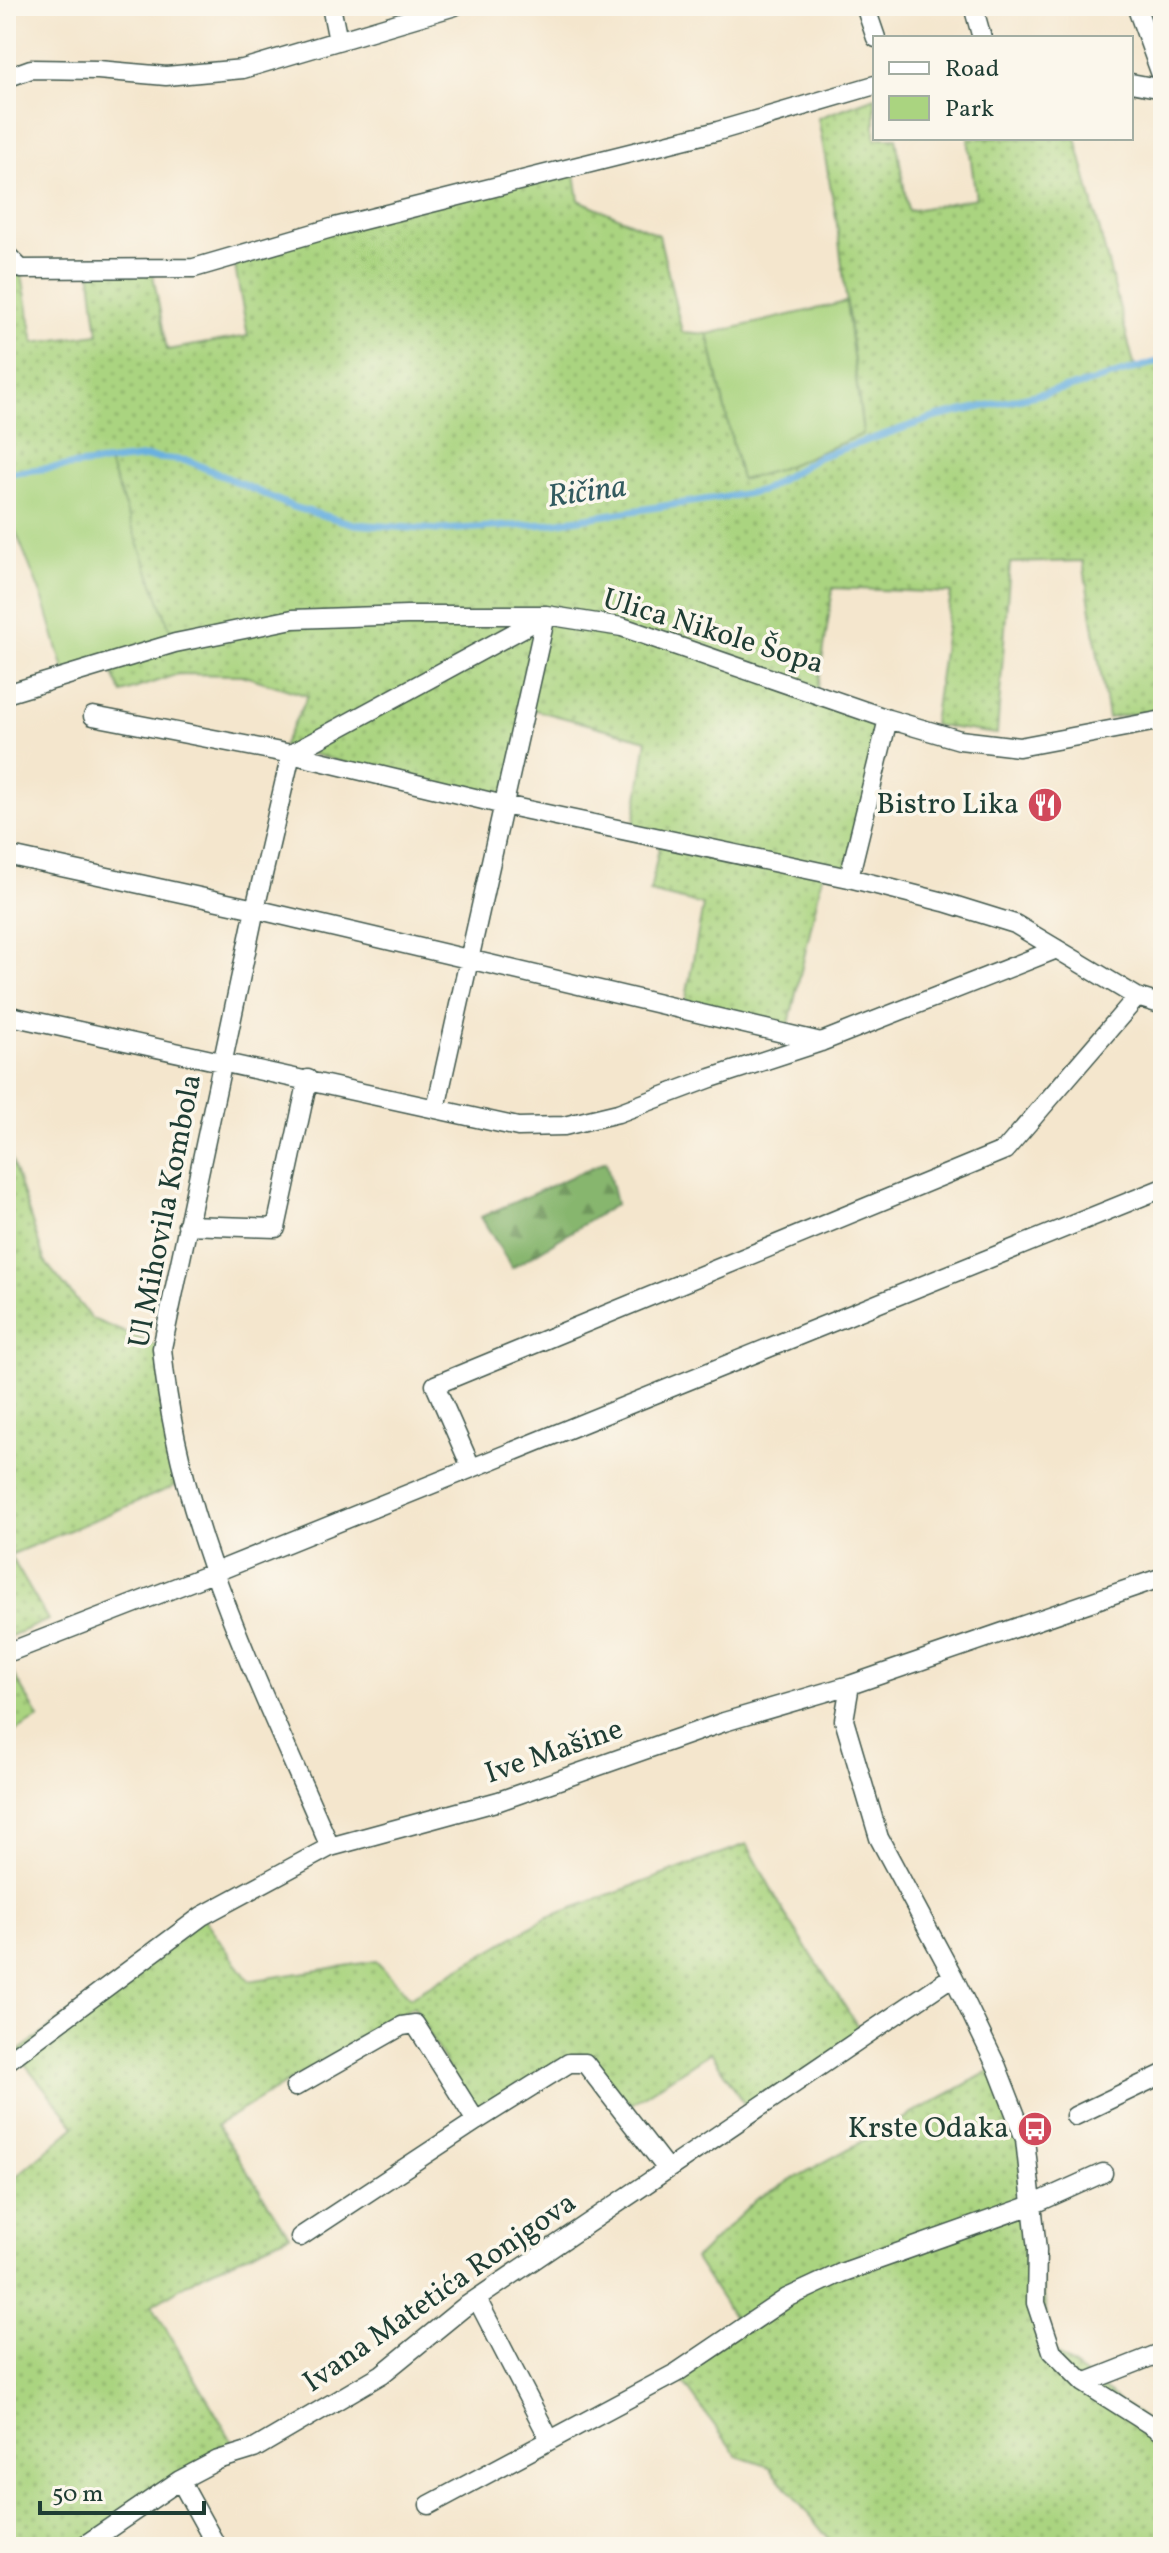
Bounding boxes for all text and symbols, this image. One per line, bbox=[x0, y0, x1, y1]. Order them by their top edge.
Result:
legend bbox=[873, 36, 1133, 140]
text: Road bbox=[945, 53, 999, 87]
text: Park bbox=[945, 93, 994, 127]
water label: Ričina bbox=[545, 466, 629, 520]
street label: Ulica Nikole Šopa bbox=[597, 578, 829, 686]
place label: Bistro Lika bbox=[876, 784, 1019, 826]
restaurant icon: Bistro Lika bbox=[1026, 786, 1064, 824]
street label: Ul Mihovila Kombola bbox=[119, 1070, 213, 1352]
street label: Ive Mašine bbox=[479, 1709, 629, 1795]
place label: Krste Odaka bbox=[848, 2108, 1009, 2150]
bus stop icon: Krste Odaka bbox=[1016, 2110, 1054, 2148]
street label: Ivana Matetića Ronjgova bbox=[295, 2183, 585, 2403]
scale bar bbox=[40, 2465, 204, 2515]
text: 50 m bbox=[52, 2478, 104, 2512]

